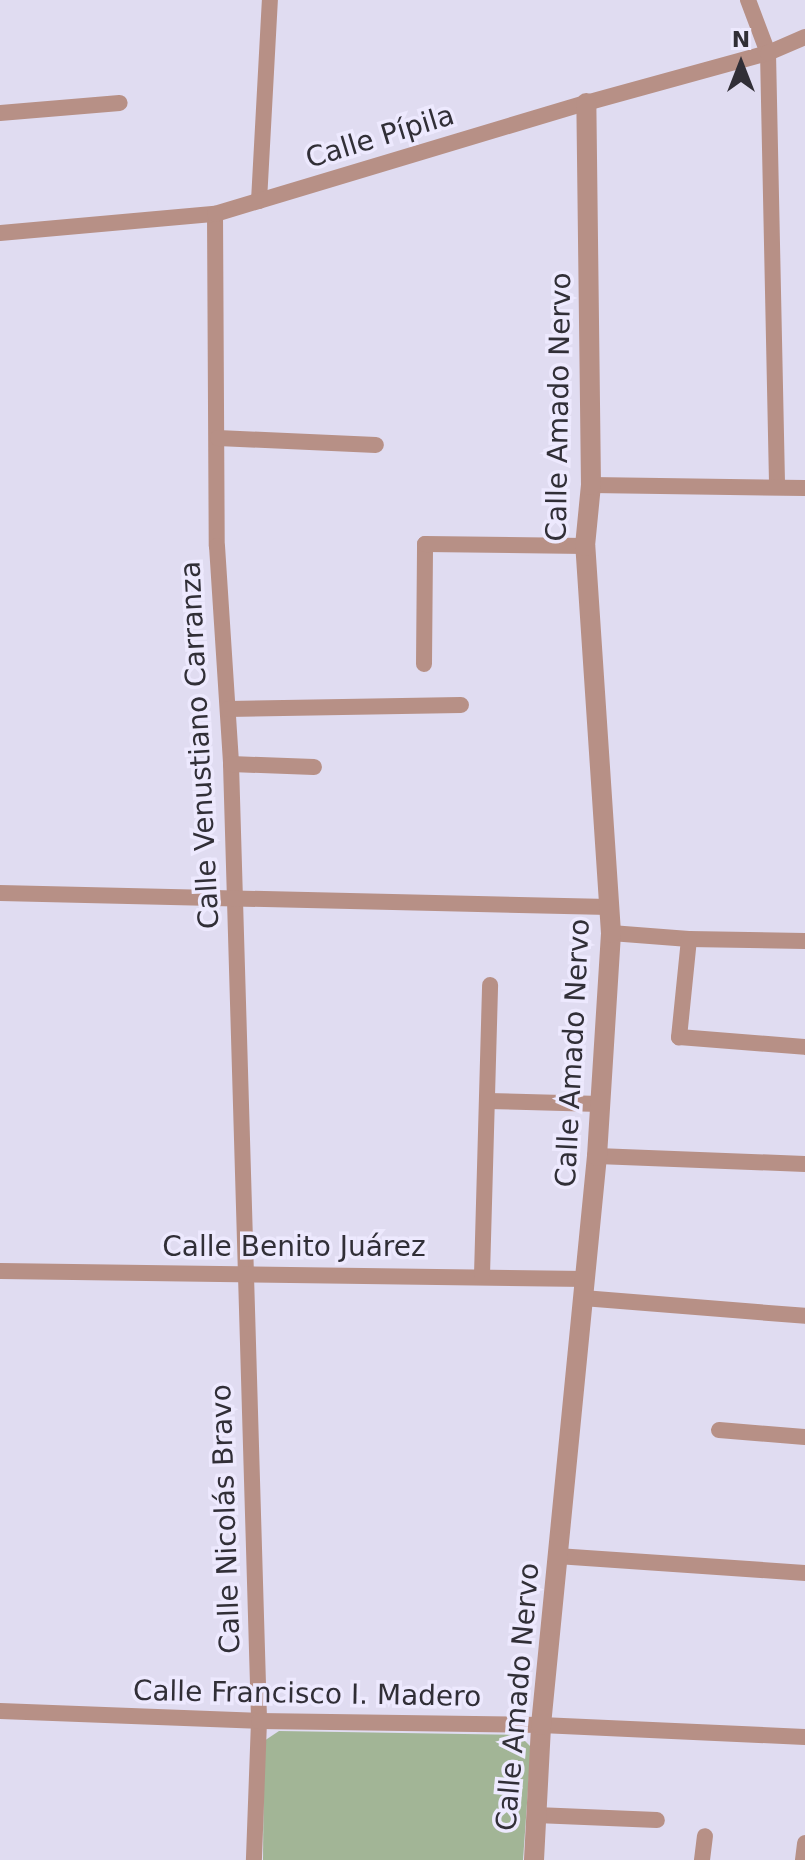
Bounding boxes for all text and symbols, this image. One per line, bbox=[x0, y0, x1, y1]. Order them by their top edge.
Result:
north arrow bbox=[701, 24, 781, 104]
text: N bbox=[732, 27, 750, 52]
street label: Calle Pípila bbox=[302, 98, 458, 176]
street label: Calle Amado Nervo bbox=[540, 272, 578, 542]
street label: Calle Venustiano Carranza bbox=[174, 560, 226, 930]
street label: Calle Amado Nervo bbox=[549, 918, 597, 1188]
street label: Calle Benito Juárez bbox=[162, 1230, 426, 1264]
street label: Calle Nicolás Bravo bbox=[205, 1384, 247, 1654]
street label: Calle Amado Nervo bbox=[490, 1561, 546, 1833]
street label: Calle Francisco I. Madero bbox=[132, 1674, 482, 1714]

